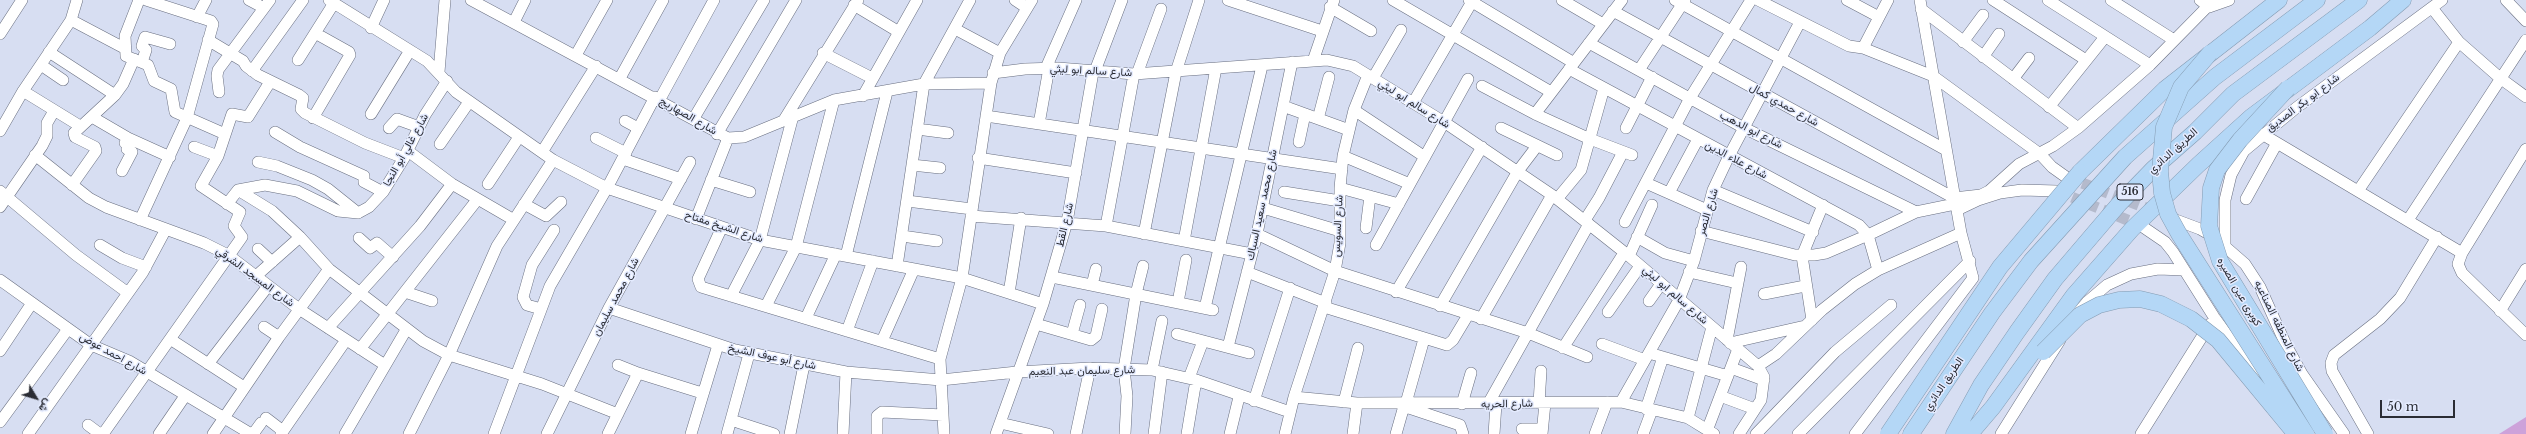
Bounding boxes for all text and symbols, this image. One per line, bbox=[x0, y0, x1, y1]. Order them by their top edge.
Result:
street label: شارع سالم ابو ليثي bbox=[1050, 62, 1132, 80]
street label: شارع ابو بكر الصديق bbox=[2264, 71, 2342, 135]
street label: شارع سالم ابو ليثي bbox=[1376, 77, 1452, 131]
street label: شارع حمدي كمال bbox=[1747, 81, 1821, 129]
street label: شارع الصهاريج bbox=[657, 94, 719, 138]
street label: شارع ابو الدهب bbox=[1717, 109, 1785, 151]
street label: شارع غالي أبو النجا bbox=[381, 111, 431, 189]
street label: الطريق الدائري bbox=[2146, 125, 2200, 177]
street label: شارع علاء الدين bbox=[1703, 138, 1769, 182]
street label: شارع محمد سعيد السباك bbox=[1244, 148, 1280, 262]
road number: 516 bbox=[2117, 184, 2143, 200]
street label: شارع النصر bbox=[1695, 187, 1721, 237]
street label: شارع السويس bbox=[1330, 195, 1346, 257]
street label: شارع القط bbox=[1054, 202, 1076, 248]
street label: شارع الشيخ مفتاح bbox=[683, 208, 765, 246]
street label: شارع المسجد الشرقي bbox=[213, 244, 297, 310]
street label: كوبرى عين الصيره bbox=[2214, 255, 2264, 329]
street label: شارع محمد سليمان bbox=[590, 256, 642, 338]
street label: شارع سالم ابو ليثي bbox=[1640, 263, 1710, 327]
street label: شارع المنطقه الصناعيه bbox=[2251, 278, 2307, 374]
street label: شارع احمد عوض bbox=[77, 330, 149, 378]
street label: شارع أبو عوف الشيخ bbox=[727, 341, 817, 373]
street label: الطريق الدائري bbox=[1921, 355, 1967, 413]
street label: شارع سليمان عبد النعيم bbox=[1029, 363, 1135, 379]
north arrow bbox=[16, 378, 56, 418]
scale bar bbox=[2382, 392, 2457, 418]
text: ش bbox=[36, 396, 55, 415]
street label: شارع الحريه bbox=[1481, 397, 1533, 411]
text: 50 m bbox=[2387, 399, 2419, 414]

